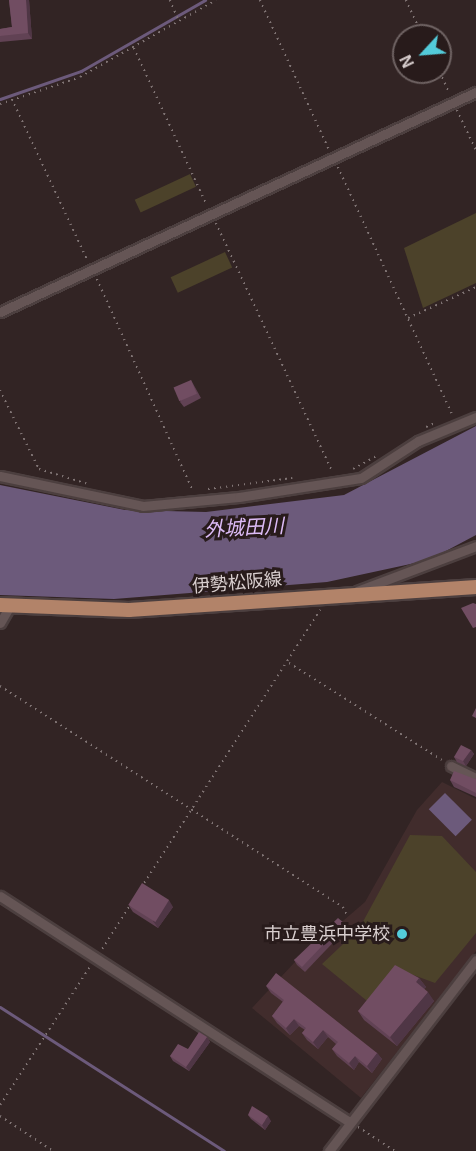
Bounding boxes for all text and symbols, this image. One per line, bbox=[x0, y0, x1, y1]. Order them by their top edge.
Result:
north arrow bbox=[392, 24, 452, 84]
text: N bbox=[397, 52, 417, 70]
water label: 外城田川 bbox=[203, 514, 285, 542]
street label: 伊勢松阪線 bbox=[191, 568, 283, 598]
place label: 市立豊浜中学校 bbox=[264, 923, 390, 945]
marker: 市立豊浜中学校 bbox=[395, 927, 409, 941]

